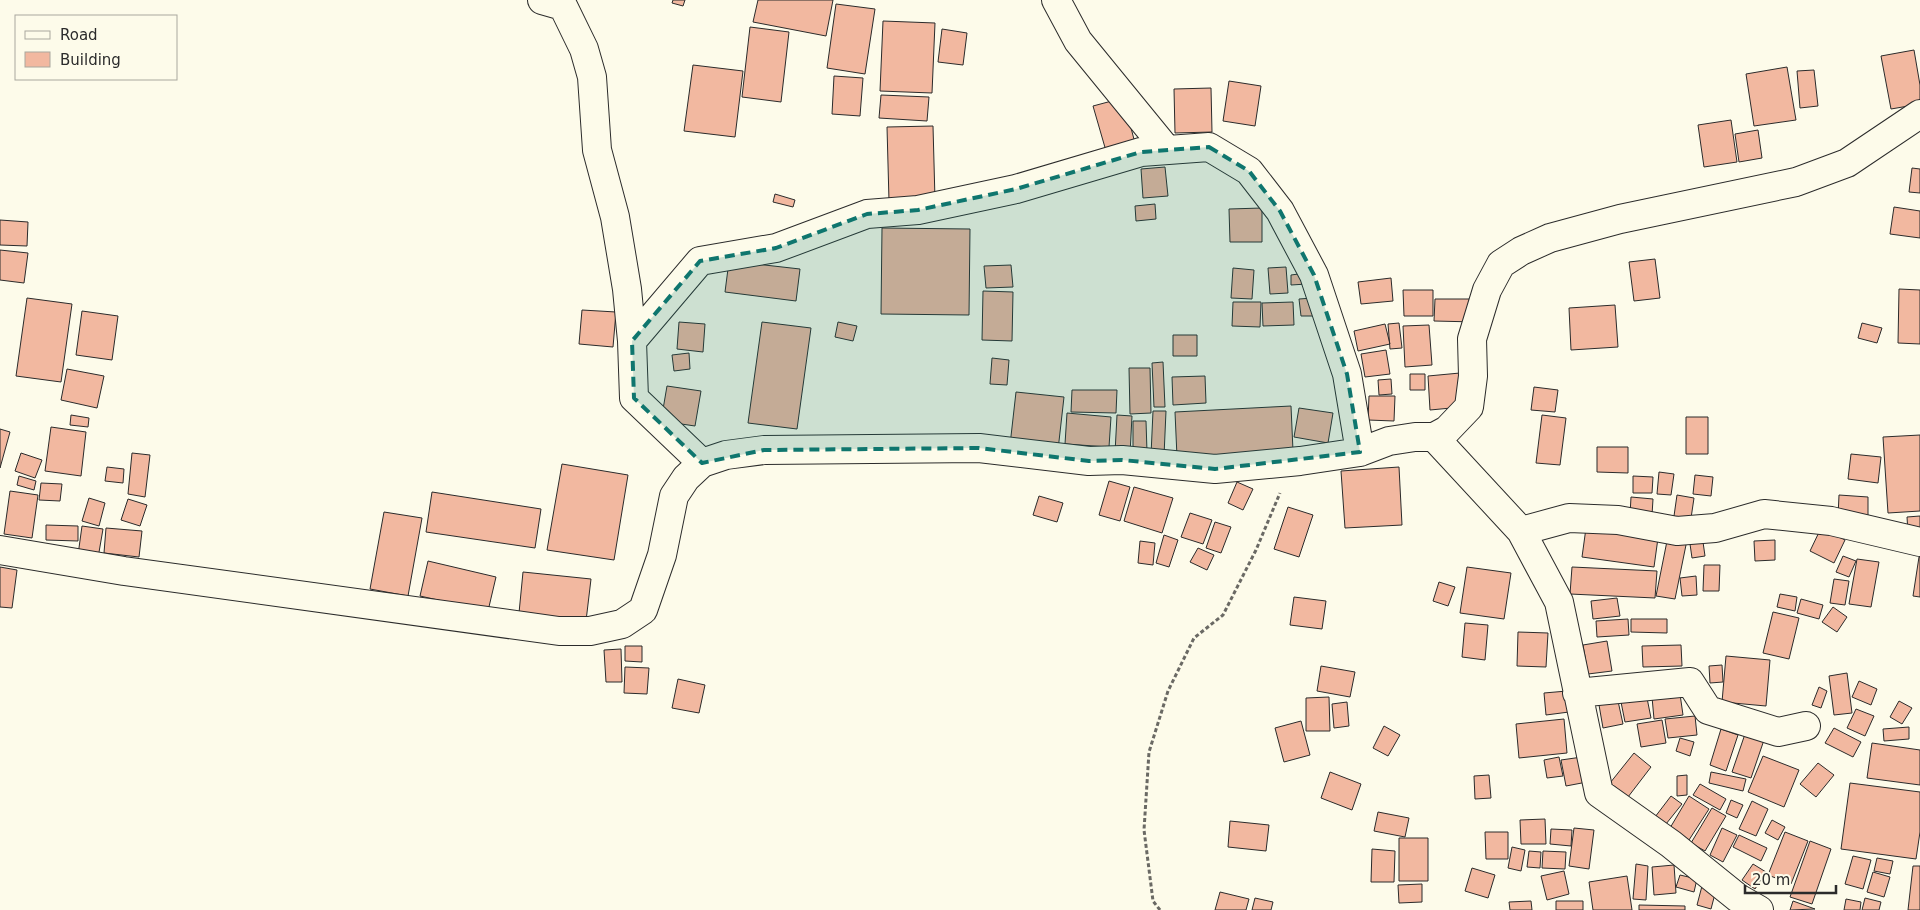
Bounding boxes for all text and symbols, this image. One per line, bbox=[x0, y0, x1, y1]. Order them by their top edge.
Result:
legend bbox=[15, 15, 178, 80]
text: Road bbox=[60, 26, 98, 44]
text: Building bbox=[60, 51, 121, 69]
scale bar bbox=[1745, 862, 1836, 894]
text: 20 m bbox=[1752, 871, 1790, 889]

